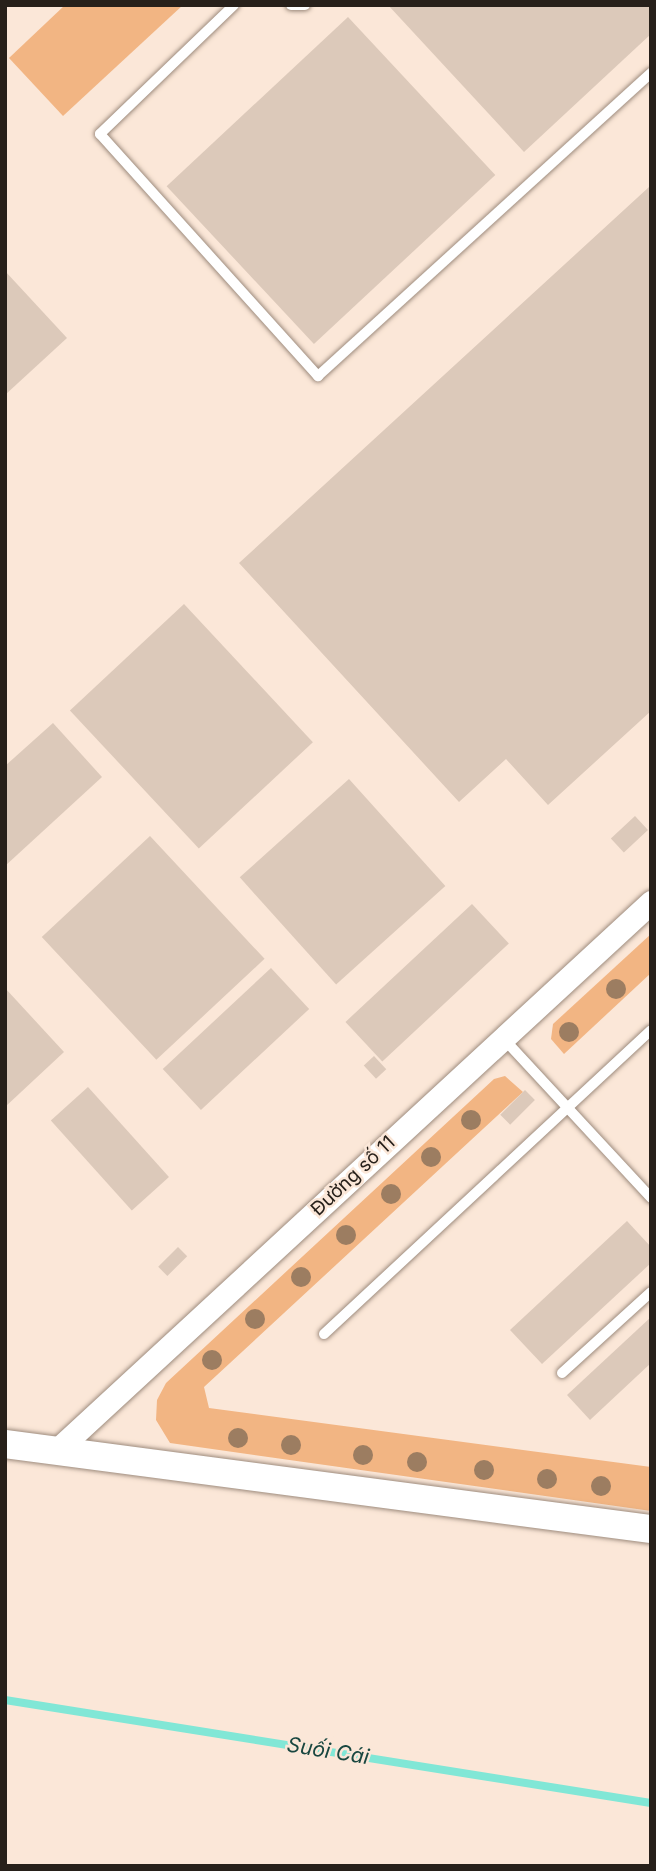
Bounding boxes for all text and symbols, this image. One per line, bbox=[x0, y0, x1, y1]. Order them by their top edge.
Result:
street label: Đường số 11 bbox=[306, 1131, 400, 1221]
water label: Suối Cái bbox=[285, 1732, 371, 1770]

